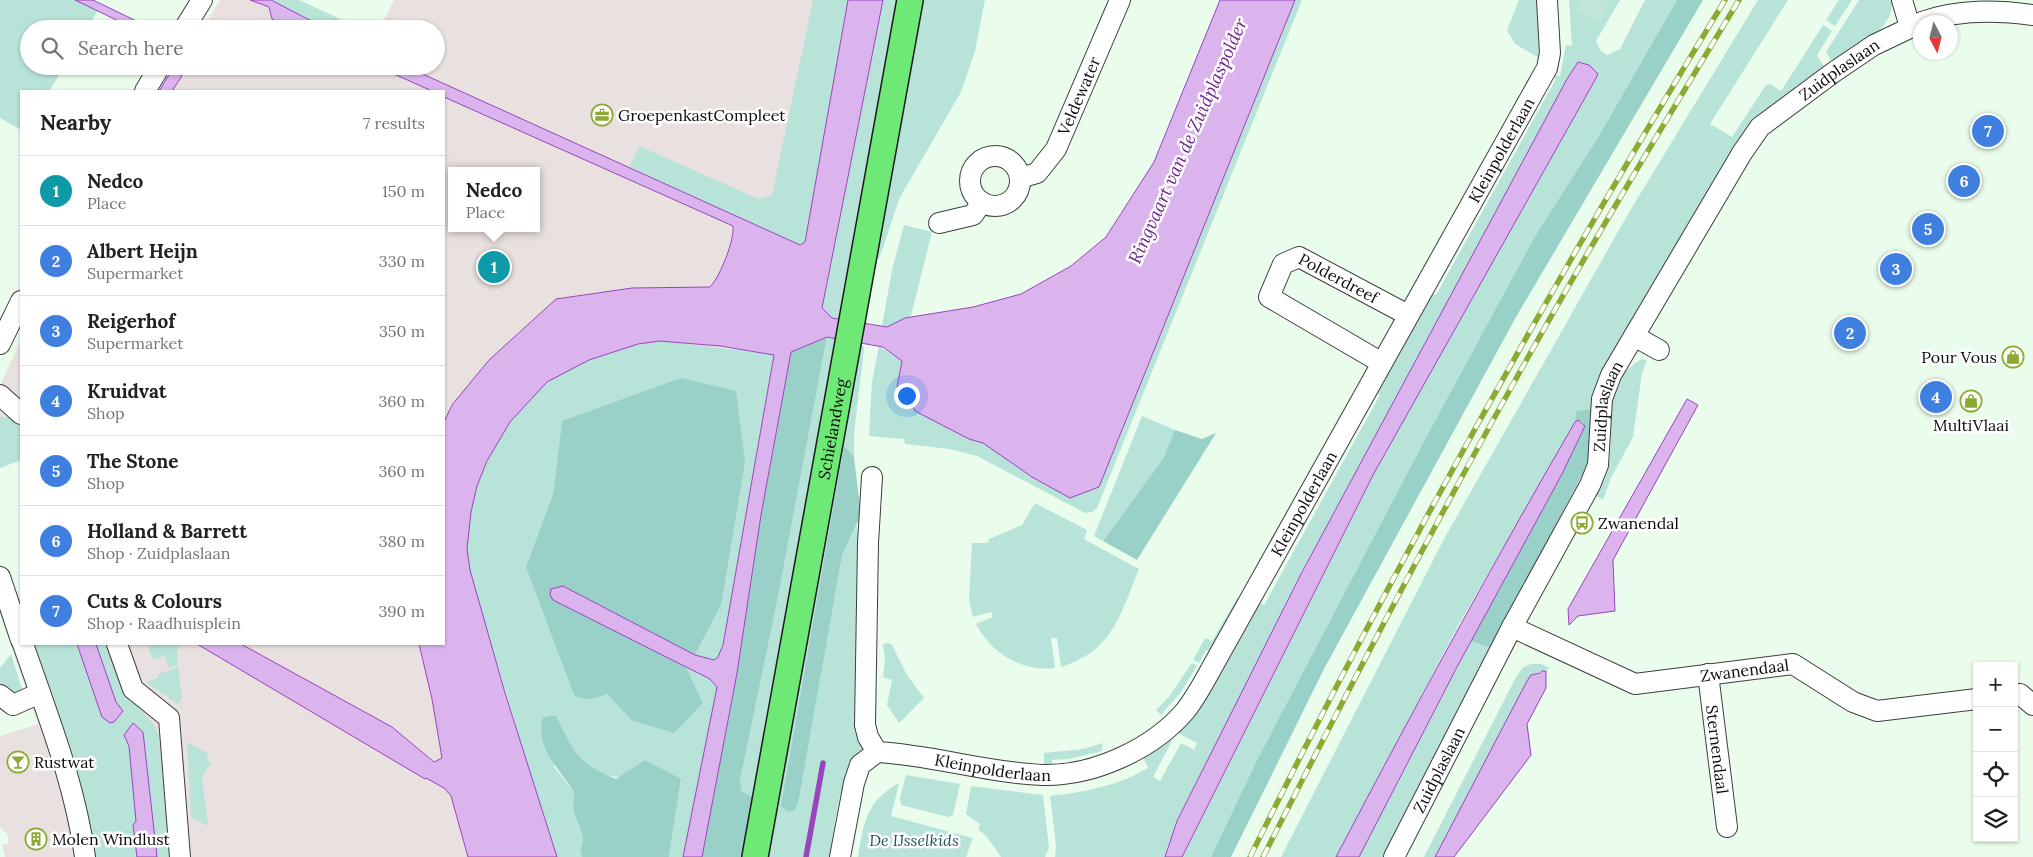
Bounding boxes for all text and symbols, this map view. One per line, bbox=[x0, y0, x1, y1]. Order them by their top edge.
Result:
water label: Ringvaart van de Zuidplaspolder bbox=[1123, 14, 1253, 267]
north arrow bbox=[1913, 15, 1958, 60]
search box bbox=[20, 20, 445, 75]
icon: search bbox=[38, 34, 66, 62]
street label: Zuidplaslaan bbox=[1795, 34, 1883, 105]
text: Search here bbox=[78, 36, 184, 60]
street label: Veldewater bbox=[1053, 54, 1104, 139]
street label: Kleinpolderlaan bbox=[1464, 94, 1539, 206]
office icon: GroepenkastCompleet bbox=[590, 103, 614, 127]
place label: GroepenkastCompleet bbox=[618, 105, 786, 125]
text: Nearby bbox=[40, 109, 111, 136]
pin: 7 bbox=[1972, 112, 2004, 150]
text: 7 results bbox=[363, 113, 425, 133]
pin: 6 bbox=[1948, 162, 1980, 200]
popup bbox=[448, 167, 540, 232]
text: Nedco bbox=[87, 169, 143, 193]
text: Nedco bbox=[466, 178, 522, 202]
text: 1 bbox=[53, 181, 59, 201]
text: 150 m bbox=[382, 181, 425, 201]
text: Place bbox=[87, 193, 126, 213]
text: Place bbox=[466, 202, 505, 222]
pin: 5 bbox=[1912, 210, 1944, 248]
text: Albert Heijn bbox=[87, 239, 198, 263]
pin: 1 bbox=[478, 248, 510, 286]
street label: Polderdreef bbox=[1295, 249, 1383, 308]
pin: 3 bbox=[1880, 250, 1912, 288]
text: 2 bbox=[52, 251, 60, 271]
text: 330 m bbox=[379, 251, 425, 271]
text: Supermarket bbox=[87, 263, 183, 283]
text: Reigerhof bbox=[87, 309, 175, 333]
pin: 2 bbox=[1834, 314, 1866, 352]
text: 3 bbox=[52, 321, 60, 341]
text: 350 m bbox=[379, 321, 425, 341]
text: Supermarket bbox=[87, 333, 183, 353]
shop icon: Pour Vous bbox=[2001, 345, 2025, 369]
place label: Pour Vous bbox=[1921, 347, 1997, 367]
street label: Zuidplaslaan bbox=[1589, 357, 1627, 452]
street label: Schielandweg bbox=[813, 376, 852, 481]
pin: 4 bbox=[1920, 378, 1952, 416]
text: Kruidvat bbox=[87, 379, 167, 403]
your location bbox=[894, 383, 920, 409]
shop icon: MultiVlaai bbox=[1959, 389, 1983, 413]
text: 4 bbox=[52, 391, 60, 411]
text: 360 m bbox=[378, 391, 425, 411]
text: Shop bbox=[87, 403, 125, 423]
place label: MultiVlaai bbox=[1933, 415, 2009, 435]
street label: Kleinpolderlaan bbox=[1266, 447, 1341, 560]
text: The Stone bbox=[87, 449, 179, 473]
text: 5 bbox=[52, 461, 60, 481]
text: 360 m bbox=[378, 461, 425, 481]
text: Shop bbox=[87, 473, 125, 493]
bus stop icon: Zwanendal bbox=[1570, 511, 1594, 535]
place label: Zwanendal bbox=[1598, 513, 1679, 533]
text: Holland & Barrett bbox=[87, 519, 247, 543]
text: 6 bbox=[51, 531, 61, 551]
text: 380 m bbox=[379, 531, 425, 551]
text: Shop · Zuidplaslaan bbox=[87, 543, 231, 563]
text: Cuts & Colours bbox=[87, 589, 222, 613]
text: 7 bbox=[52, 601, 60, 621]
text: 390 m bbox=[378, 601, 425, 621]
text: Shop · Raadhuisplein bbox=[87, 613, 241, 633]
street label: Zwanendaal bbox=[1699, 655, 1790, 686]
map controls bbox=[1973, 662, 2018, 842]
button: + bbox=[1973, 662, 2018, 707]
street label: Sternendaal bbox=[1702, 704, 1733, 795]
button: − bbox=[1973, 707, 2018, 752]
street label: Zuidplaslaan bbox=[1408, 723, 1469, 816]
street label: Kleinpolderlaan bbox=[933, 749, 1051, 785]
bar icon: Rustwat bbox=[6, 750, 30, 774]
place label: Rustwat bbox=[34, 752, 95, 772]
button: locate bbox=[1973, 752, 2018, 797]
button: layers bbox=[1973, 797, 2018, 842]
building icon: Molen Windlust bbox=[24, 827, 48, 851]
place label: Molen Windlust bbox=[52, 829, 171, 849]
park label: De IJsselkids bbox=[869, 830, 959, 850]

